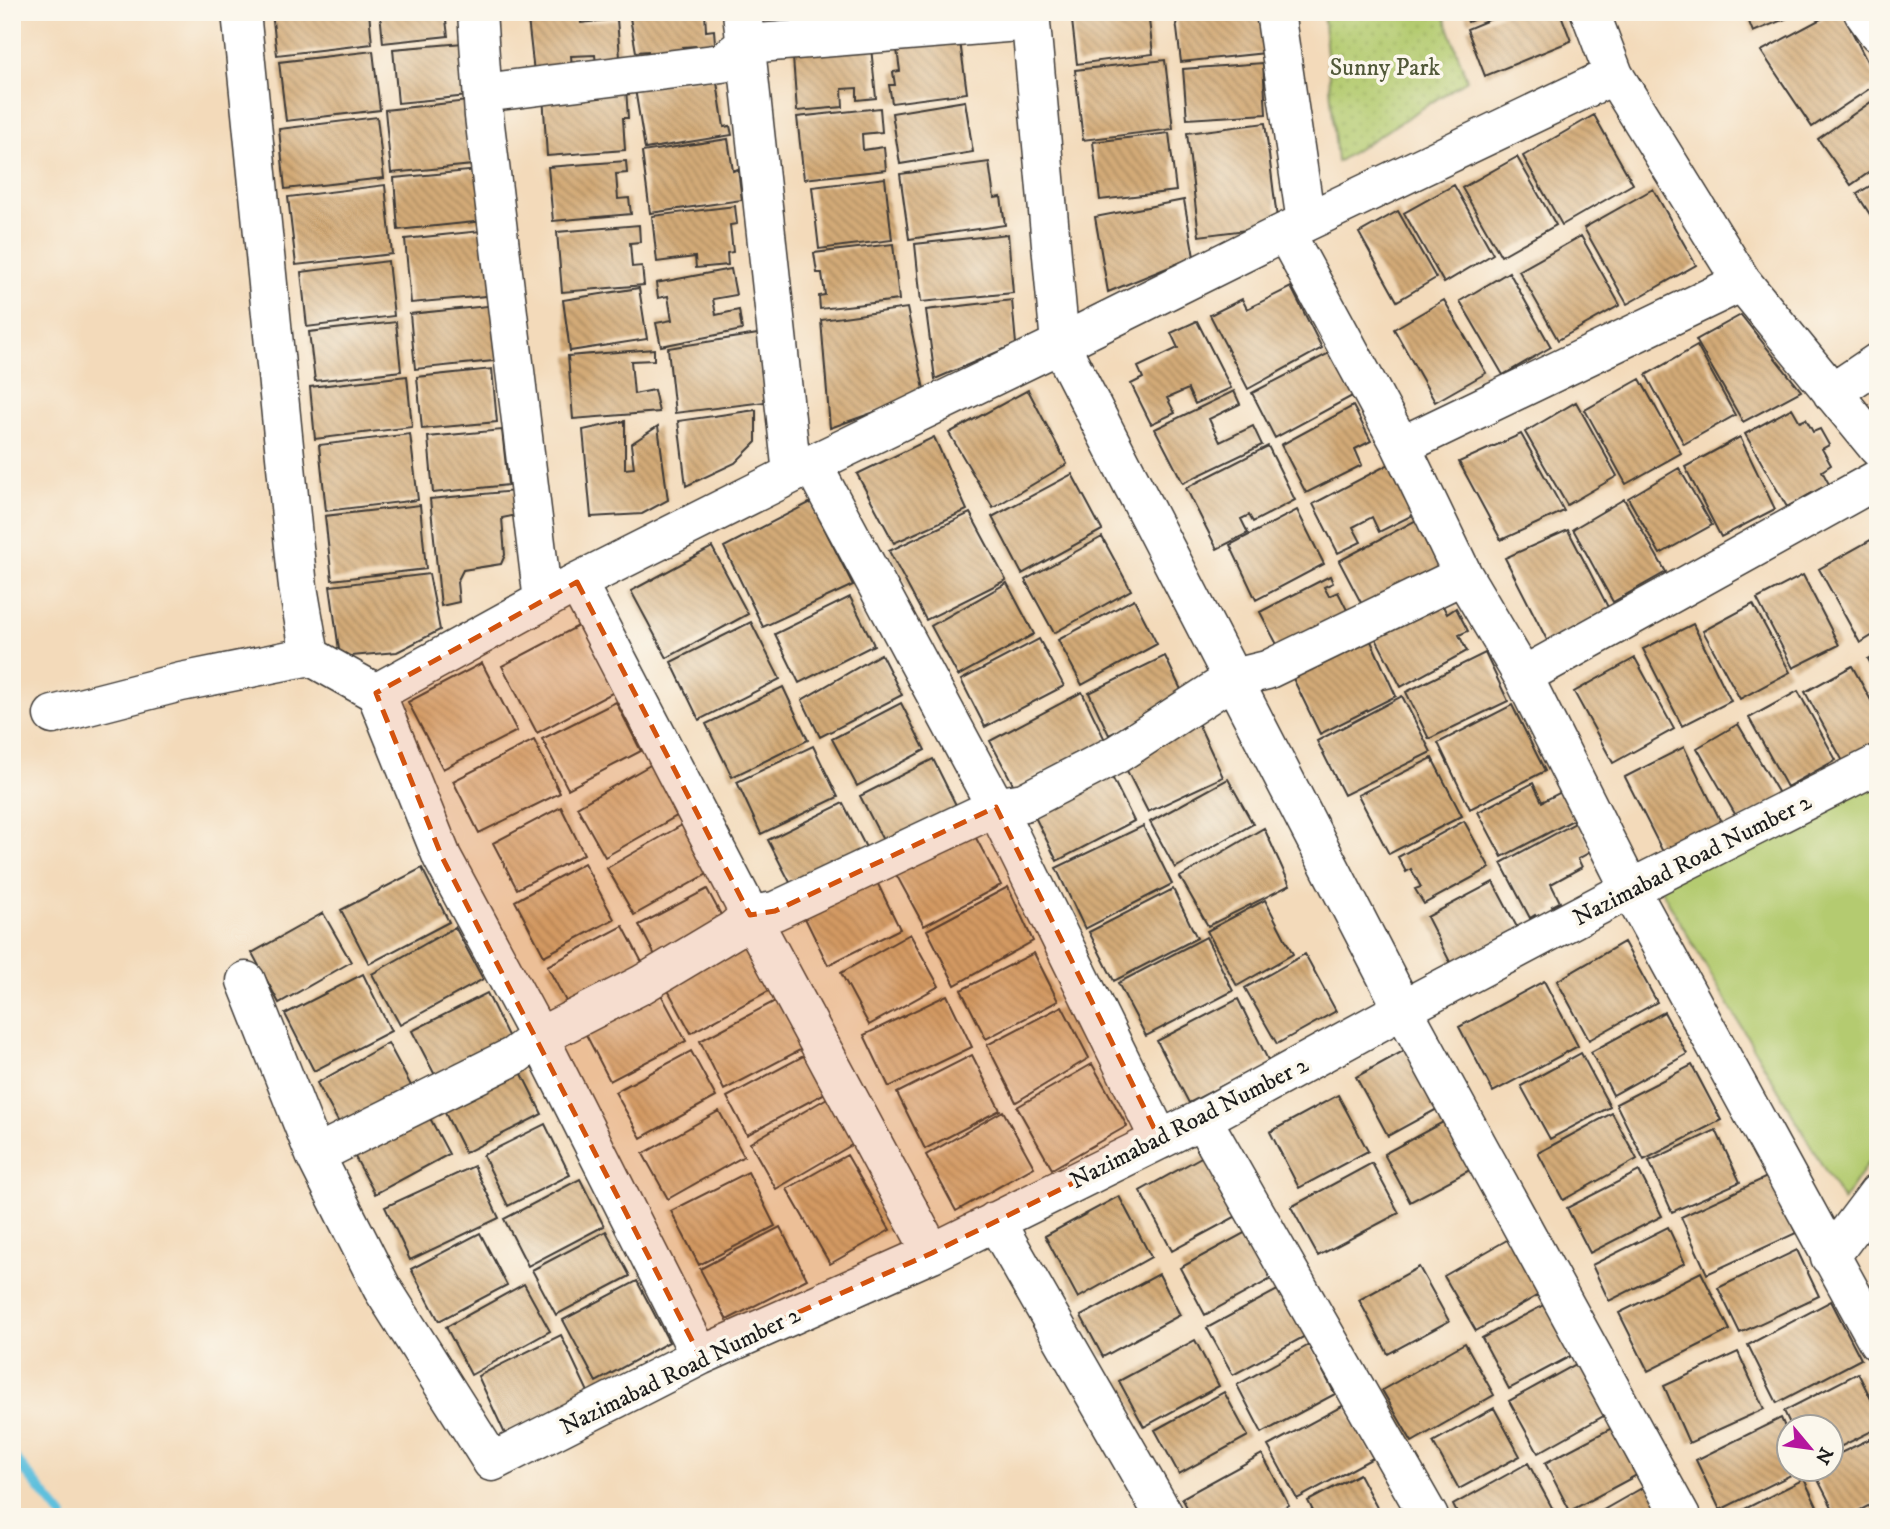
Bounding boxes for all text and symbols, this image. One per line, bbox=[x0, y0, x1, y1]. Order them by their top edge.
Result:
park label: Sunny Park bbox=[1330, 53, 1440, 83]
street label: Nazimabad Road Number 2 bbox=[1568, 787, 1817, 933]
street label: Nazimabad Road Number 2 bbox=[1065, 1050, 1314, 1196]
street label: Nazimabad Road Number 2 bbox=[556, 1300, 806, 1442]
north arrow bbox=[1774, 1414, 1844, 1484]
text: N bbox=[1810, 1443, 1837, 1468]

